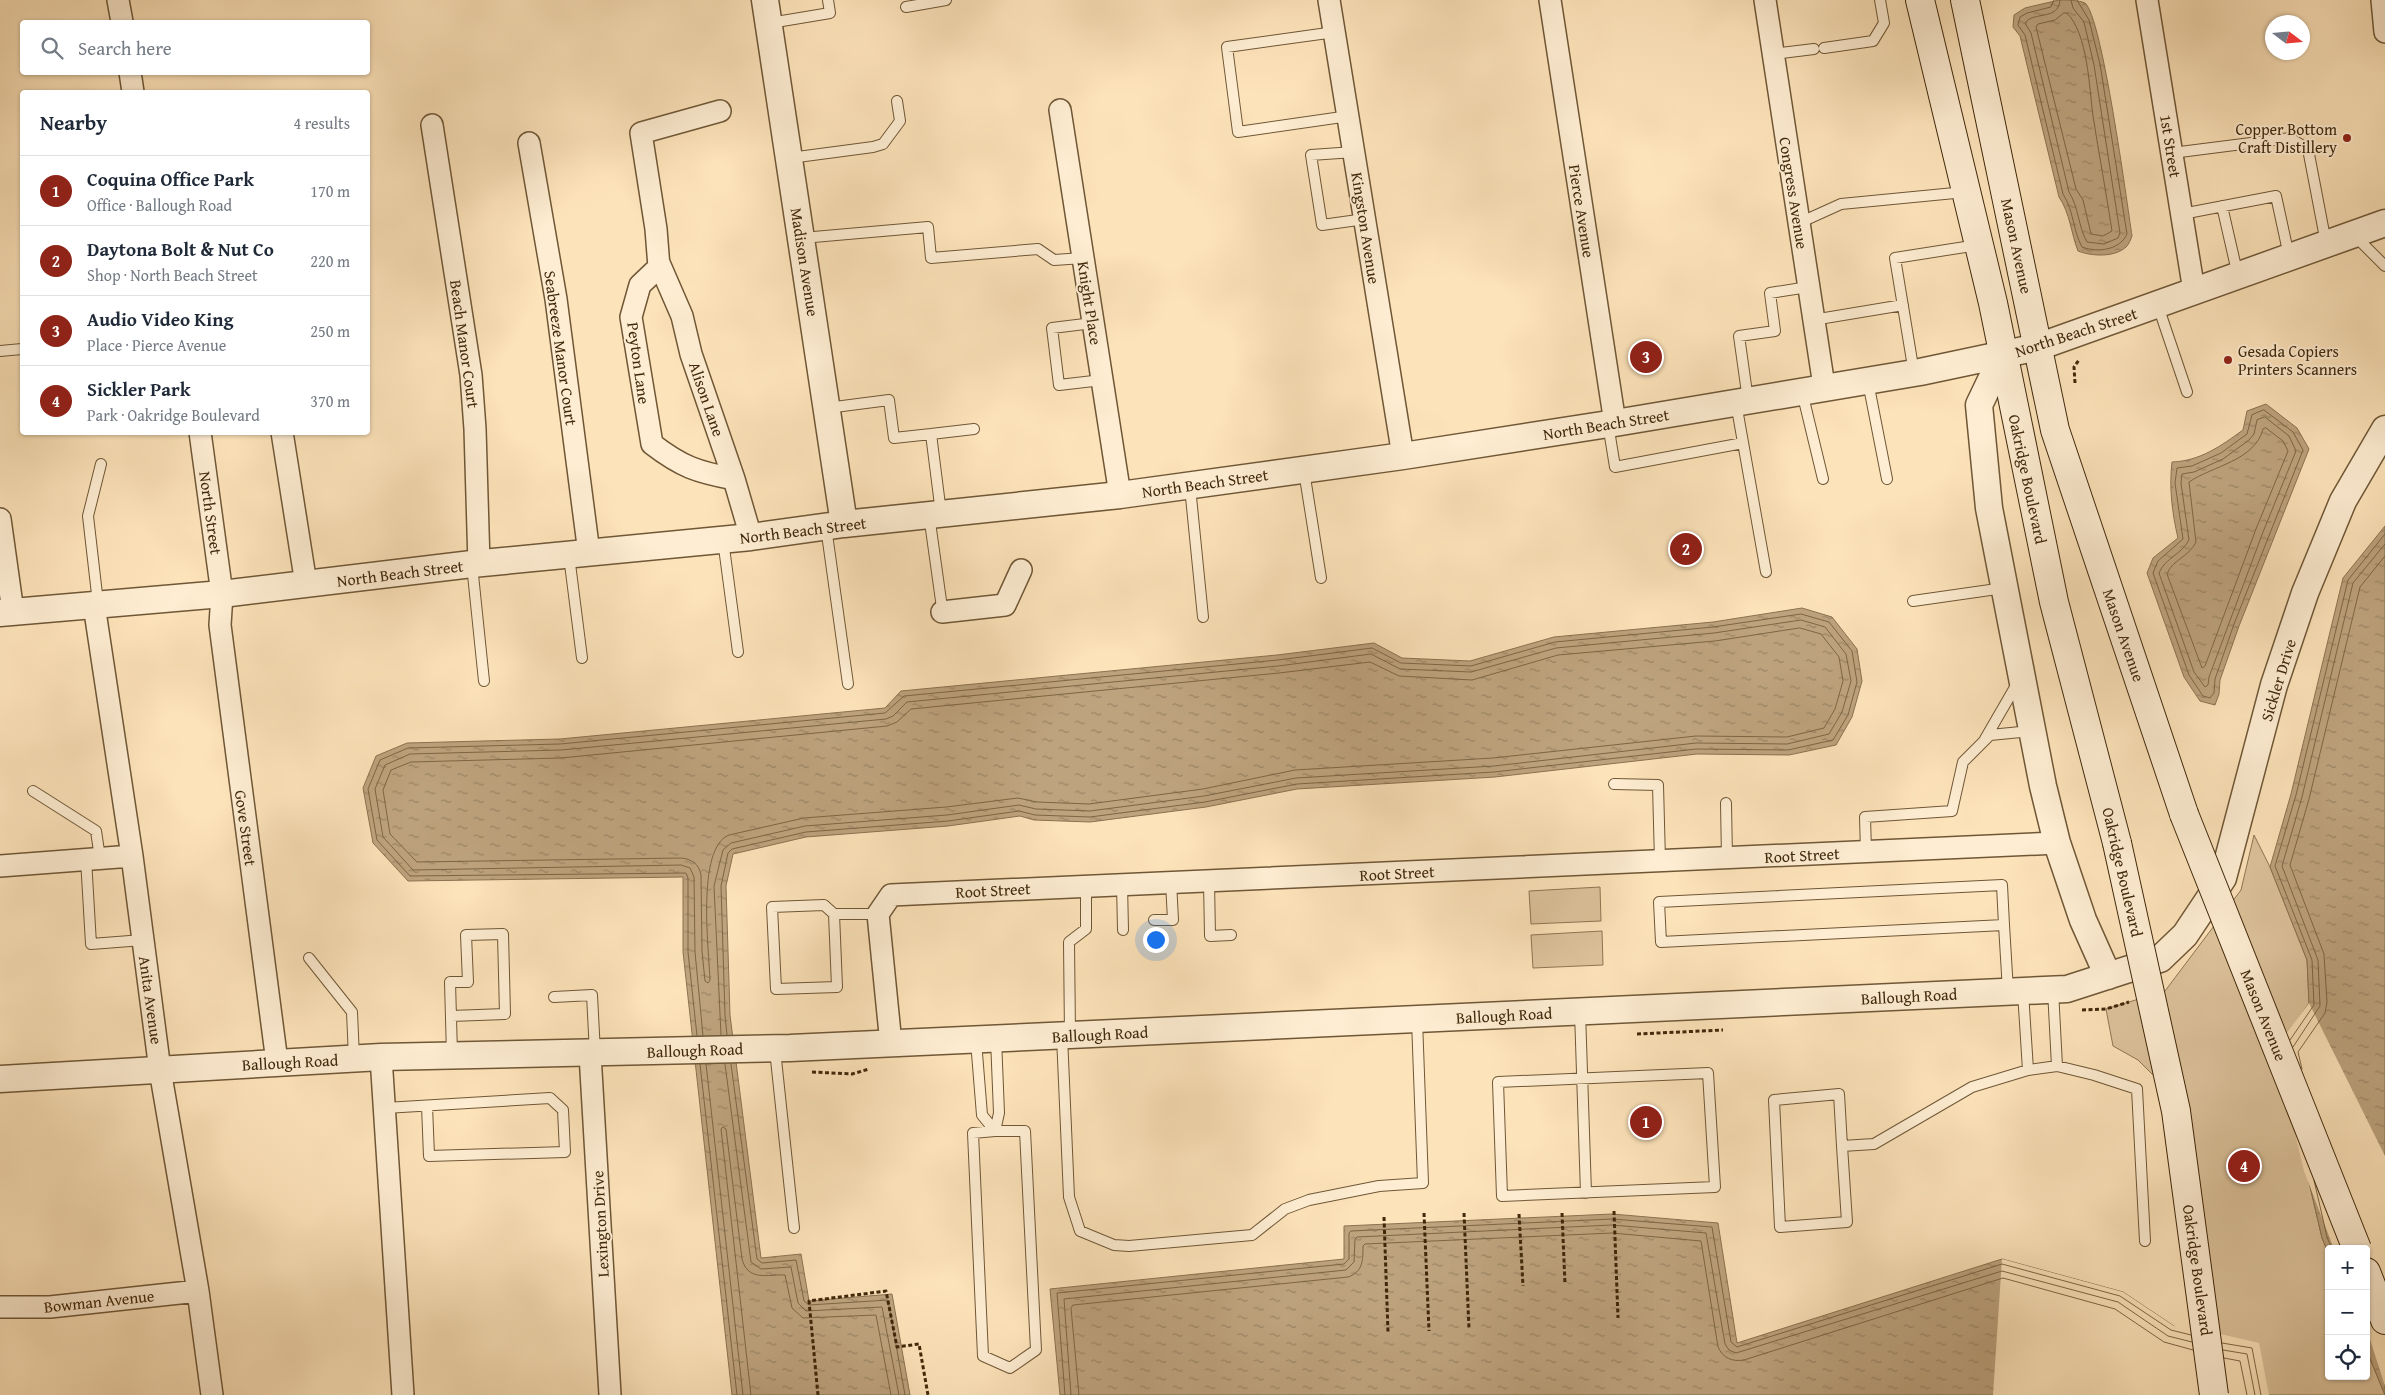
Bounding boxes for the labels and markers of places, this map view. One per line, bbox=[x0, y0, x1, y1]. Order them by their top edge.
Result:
place label: Copper Bottom Craft Distillery bbox=[2235, 117, 2337, 159]
marker: Copper Bottom Craft Distillery bbox=[2341, 132, 2353, 144]
pin: 3 bbox=[1630, 338, 1662, 376]
place label: Gesada Copiers Printers Scanners bbox=[2238, 339, 2357, 381]
marker: Gesada Copiers Printers Scanners bbox=[2222, 354, 2234, 366]
pin: 2 bbox=[1670, 530, 1702, 568]
pin: 1 bbox=[1630, 1103, 1662, 1141]
pin: 4 bbox=[2228, 1147, 2260, 1185]

